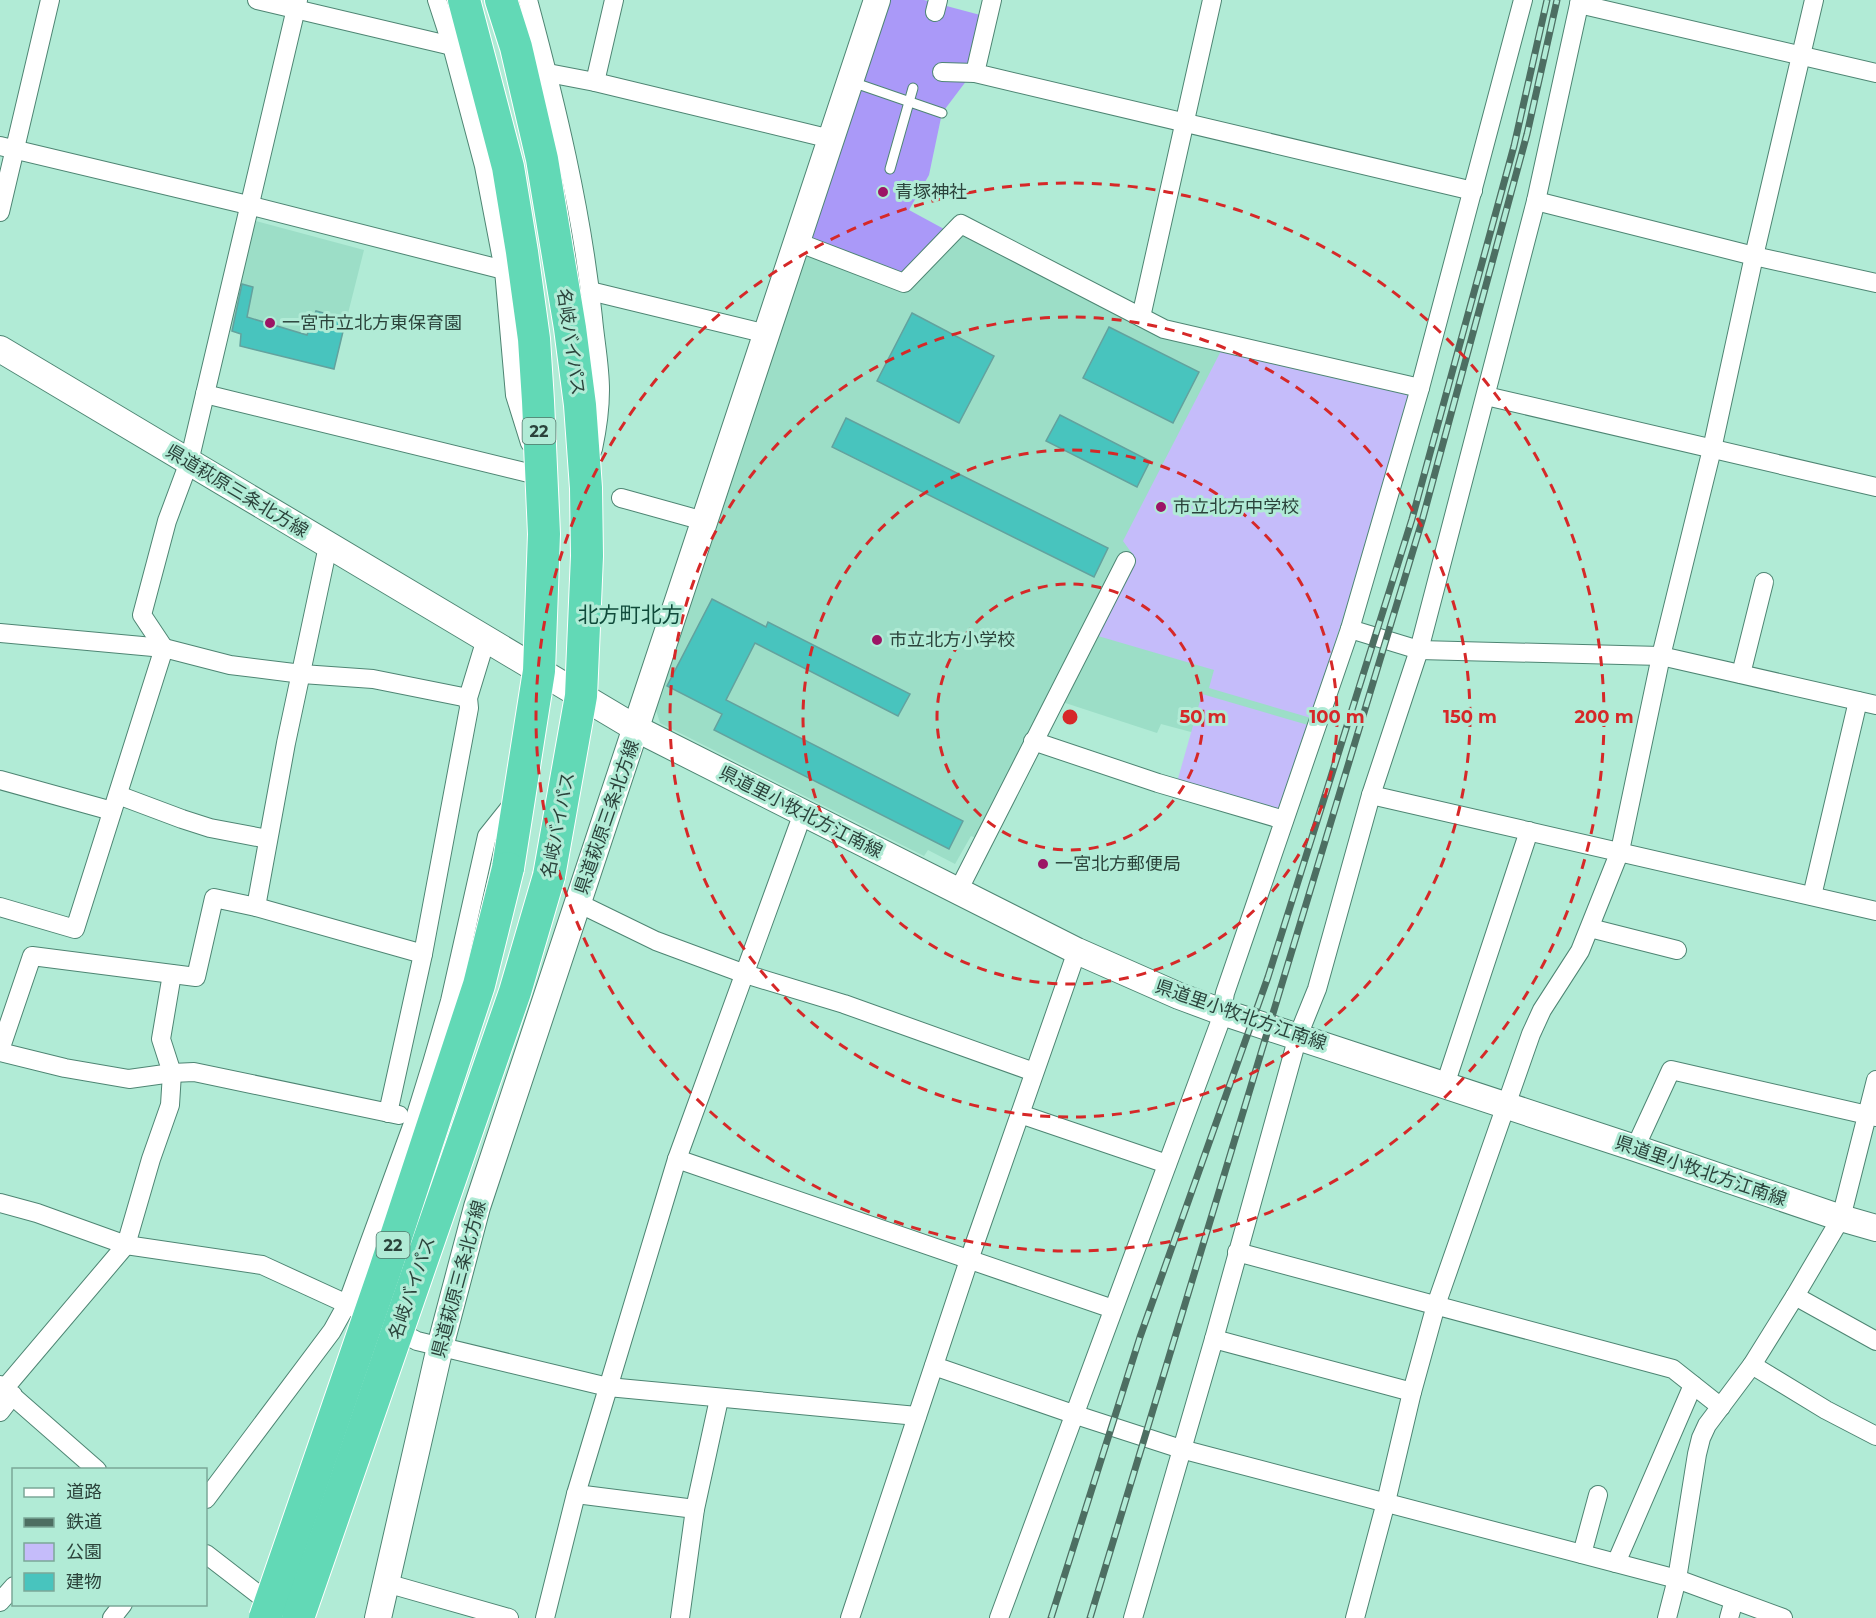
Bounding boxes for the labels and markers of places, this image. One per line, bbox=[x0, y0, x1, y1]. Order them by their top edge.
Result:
place label: 青塚神社 bbox=[895, 181, 967, 203]
marker: 青塚神社 bbox=[876, 185, 890, 199]
place label: 一宮市立北方東保育園 bbox=[282, 312, 462, 334]
marker: 一宮市立北方東保育園 bbox=[263, 316, 277, 330]
place label: 市立北方中学校 bbox=[1173, 496, 1299, 518]
marker: 市立北方中学校 bbox=[1154, 500, 1168, 514]
place label: 市立北方小学校 bbox=[889, 629, 1015, 651]
marker: 市立北方小学校 bbox=[870, 633, 884, 647]
centre of rings bbox=[1060, 707, 1080, 727]
place label: 一宮北方郵便局 bbox=[1055, 853, 1181, 875]
marker: 一宮北方郵便局 bbox=[1036, 857, 1050, 871]

